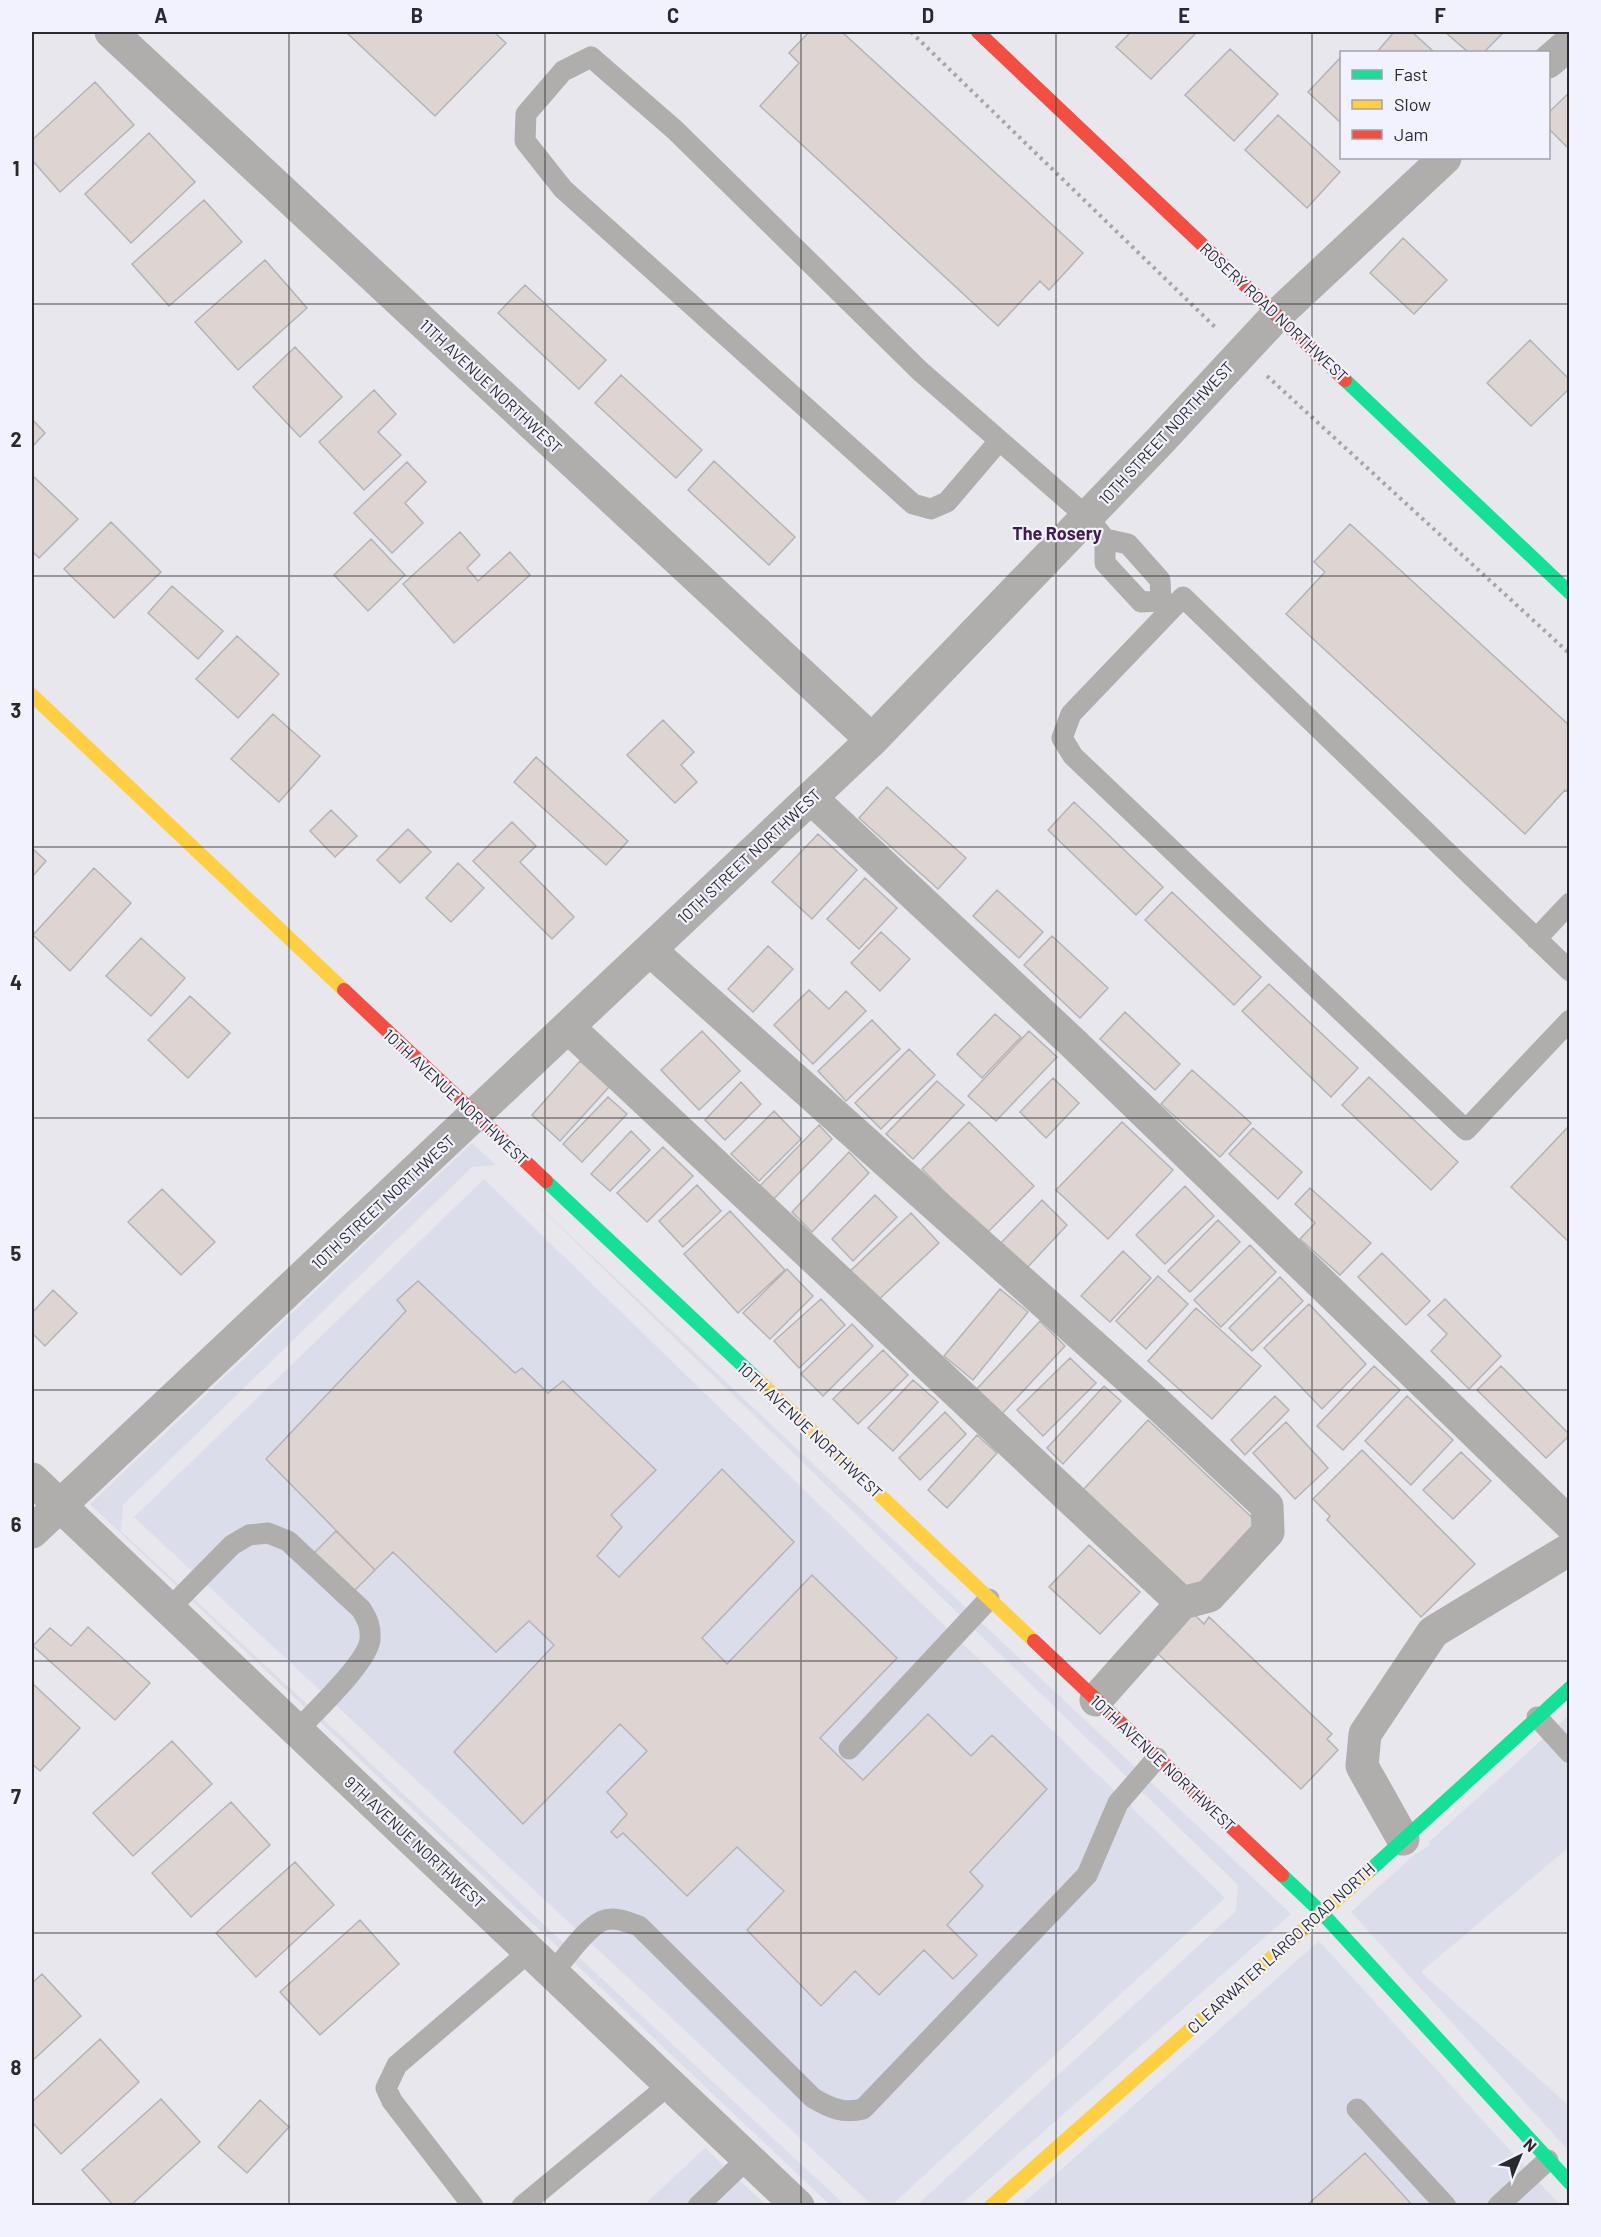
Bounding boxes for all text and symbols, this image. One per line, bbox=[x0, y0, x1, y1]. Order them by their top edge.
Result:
text: A bbox=[154, 3, 168, 27]
text: B bbox=[411, 3, 423, 27]
text: C bbox=[667, 3, 679, 27]
text: D bbox=[922, 3, 934, 27]
text: E bbox=[1178, 3, 1190, 27]
text: F bbox=[1434, 3, 1446, 27]
legend bbox=[1340, 51, 1550, 159]
text: Fast bbox=[1394, 63, 1428, 85]
text: Slow bbox=[1394, 93, 1431, 115]
text: Jam bbox=[1394, 123, 1428, 145]
text: 1 bbox=[12, 156, 20, 180]
street label: ROSERY ROAD NORTHWEST bbox=[1197, 238, 1352, 385]
street label: 11TH AVENUE NORTHWEST bbox=[416, 315, 566, 457]
street label: 10TH STREET NORTHWEST bbox=[1094, 357, 1237, 508]
text: 2 bbox=[10, 427, 22, 451]
district label: The Rosery bbox=[1012, 522, 1102, 544]
text: 3 bbox=[11, 698, 21, 722]
street label: 10TH STREET NORTHWEST bbox=[673, 784, 824, 927]
text: 4 bbox=[10, 970, 22, 994]
street label: 10TH AVENUE NORTHWEST bbox=[380, 1025, 533, 1169]
street label: 10TH STREET NORTHWEST bbox=[307, 1130, 458, 1273]
text: 5 bbox=[11, 1241, 22, 1265]
street label: 10TH AVENUE NORTHWEST bbox=[734, 1358, 887, 1502]
text: 6 bbox=[11, 1512, 22, 1536]
street label: 10TH AVENUE NORTHWEST bbox=[1087, 1691, 1240, 1835]
street label: 9TH AVENUE NORTHWEST bbox=[341, 1772, 489, 1912]
text: 7 bbox=[11, 1784, 21, 1808]
street label: CLEARWATER LARGO ROAD NORTH bbox=[1183, 1858, 1378, 2037]
text: 8 bbox=[11, 2055, 22, 2079]
north arrow bbox=[1490, 2126, 1550, 2186]
text: N bbox=[1520, 2134, 1541, 2155]

